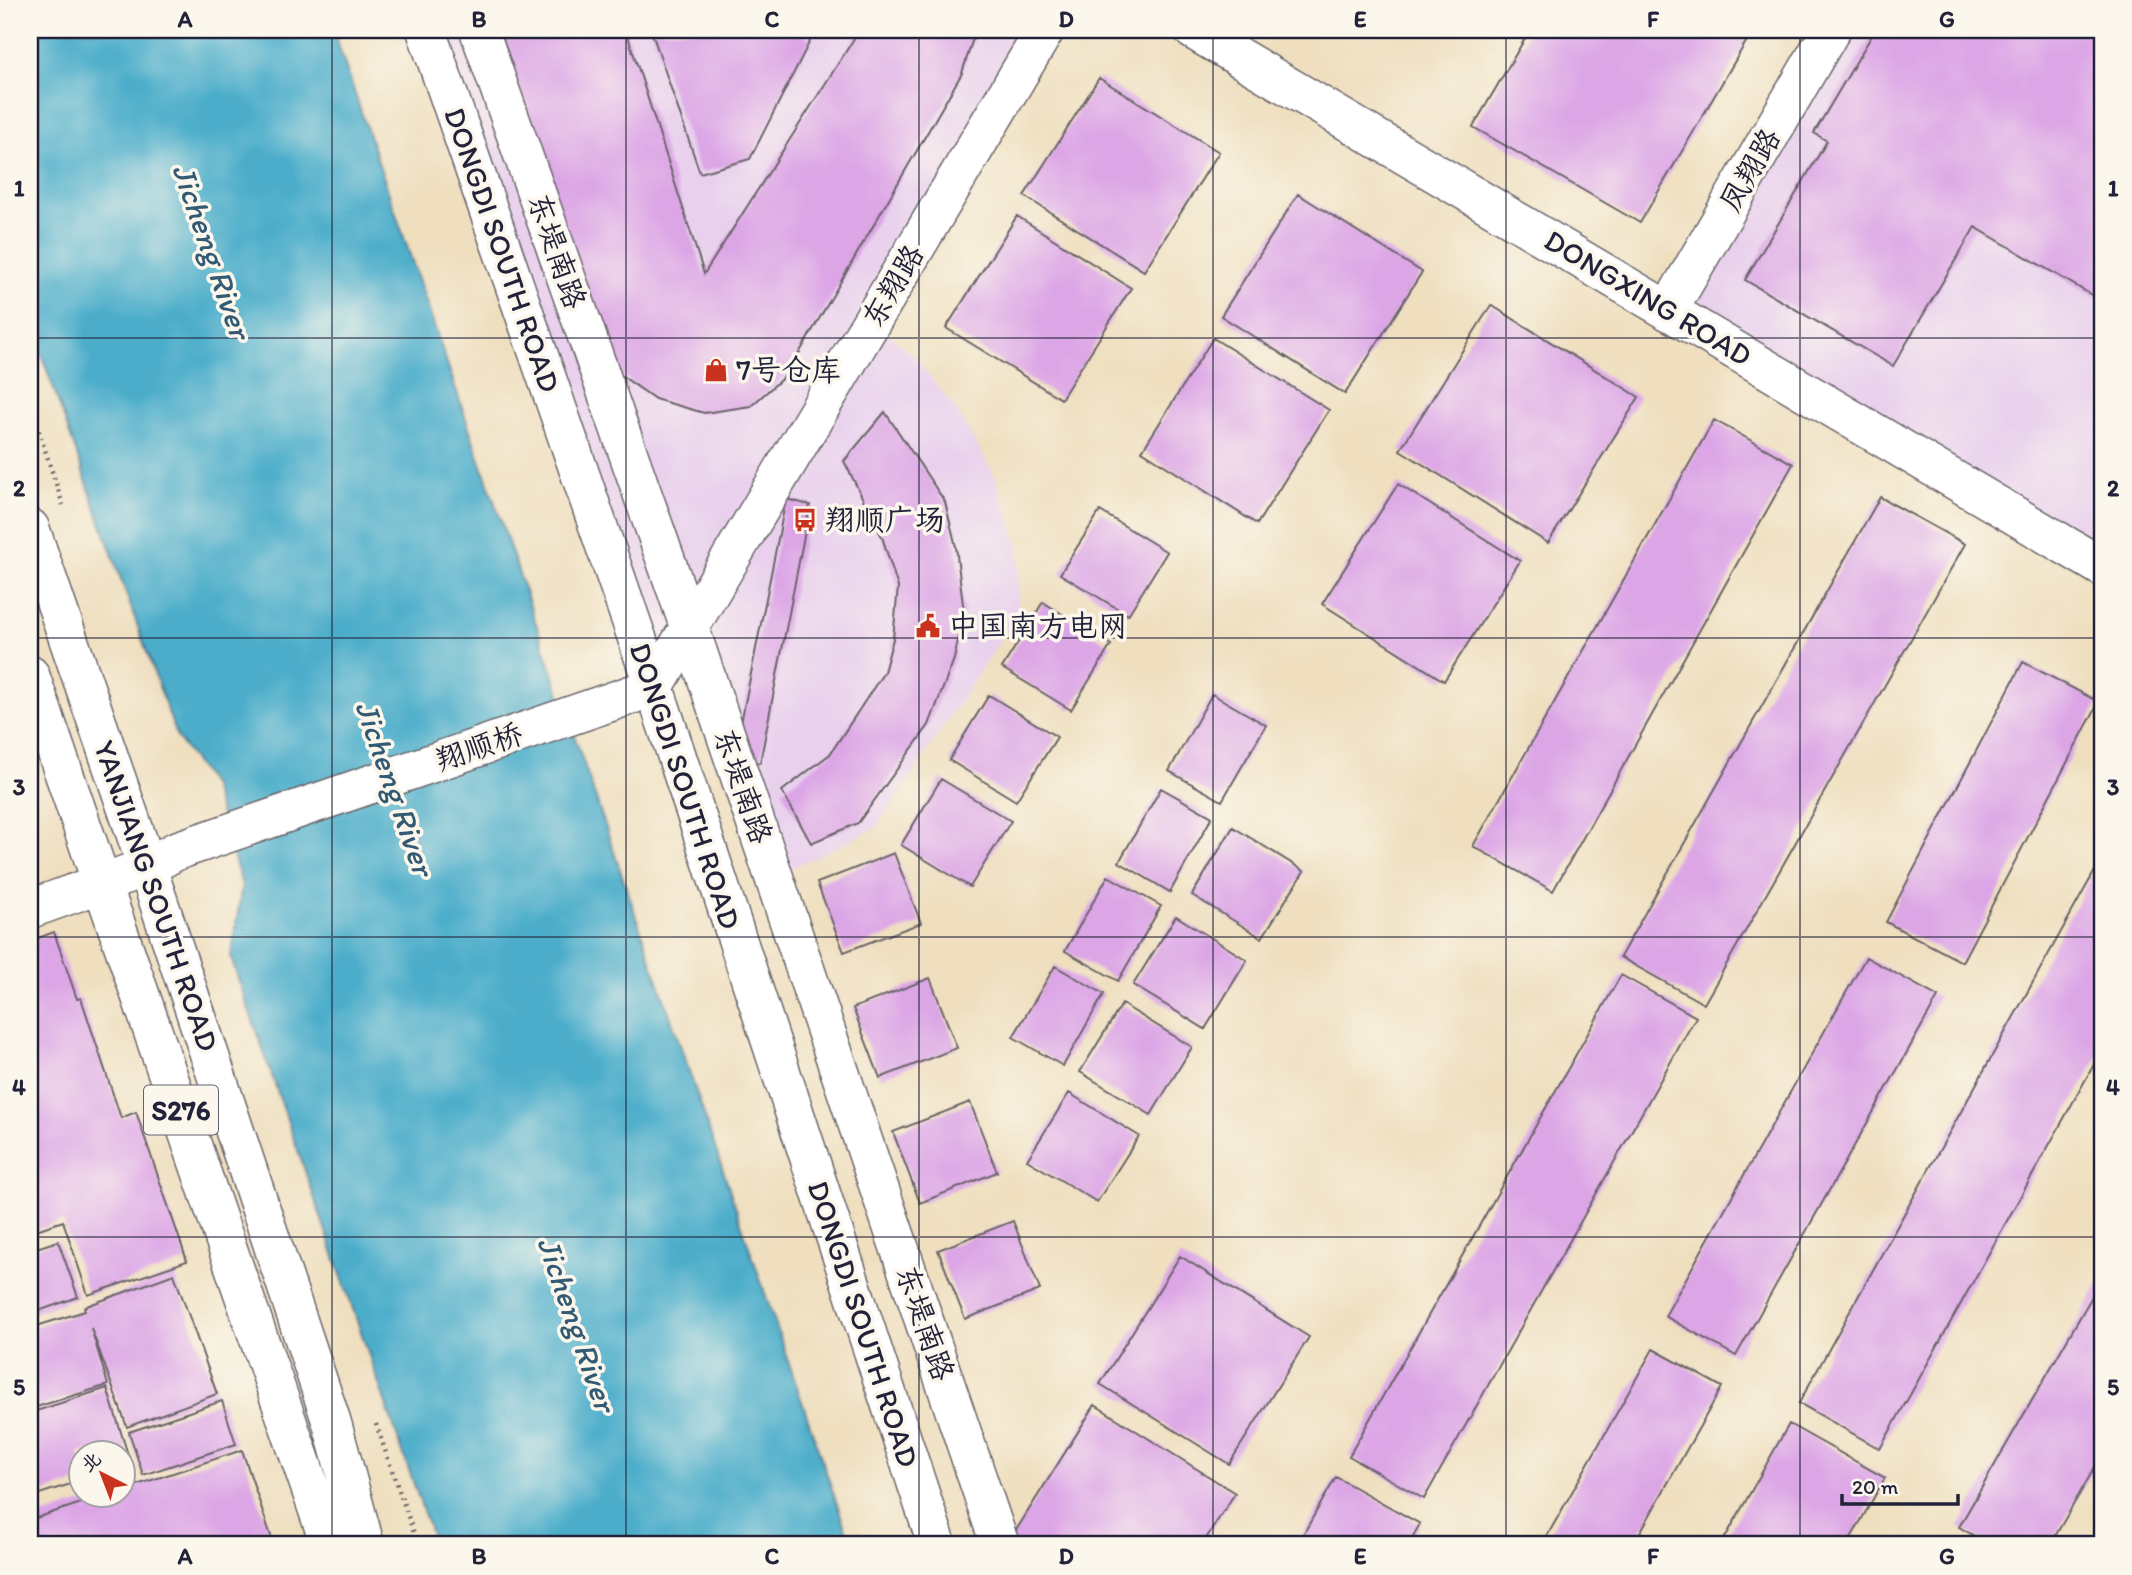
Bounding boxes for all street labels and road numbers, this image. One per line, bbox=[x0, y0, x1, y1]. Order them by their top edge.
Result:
street label: DONGDI SOUTH ROAD bbox=[436, 102, 569, 397]
street label: 凤翔路 bbox=[1711, 122, 1788, 218]
street label: 东堤南路 bbox=[520, 188, 594, 314]
street label: DONGXING ROAD bbox=[1538, 221, 1759, 374]
street label: 东翔路 bbox=[854, 238, 932, 334]
street label: DONGDI SOUTH ROAD bbox=[622, 638, 749, 934]
street label: 翔顺桥 bbox=[430, 714, 527, 779]
street label: 东堤南路 bbox=[706, 723, 780, 849]
street label: YANJIANG SOUTH ROAD bbox=[86, 736, 227, 1056]
road number: S276 bbox=[144, 1086, 218, 1134]
street label: DONGDI SOUTH ROAD bbox=[800, 1176, 927, 1472]
street label: 东堤南路 bbox=[888, 1260, 962, 1386]

